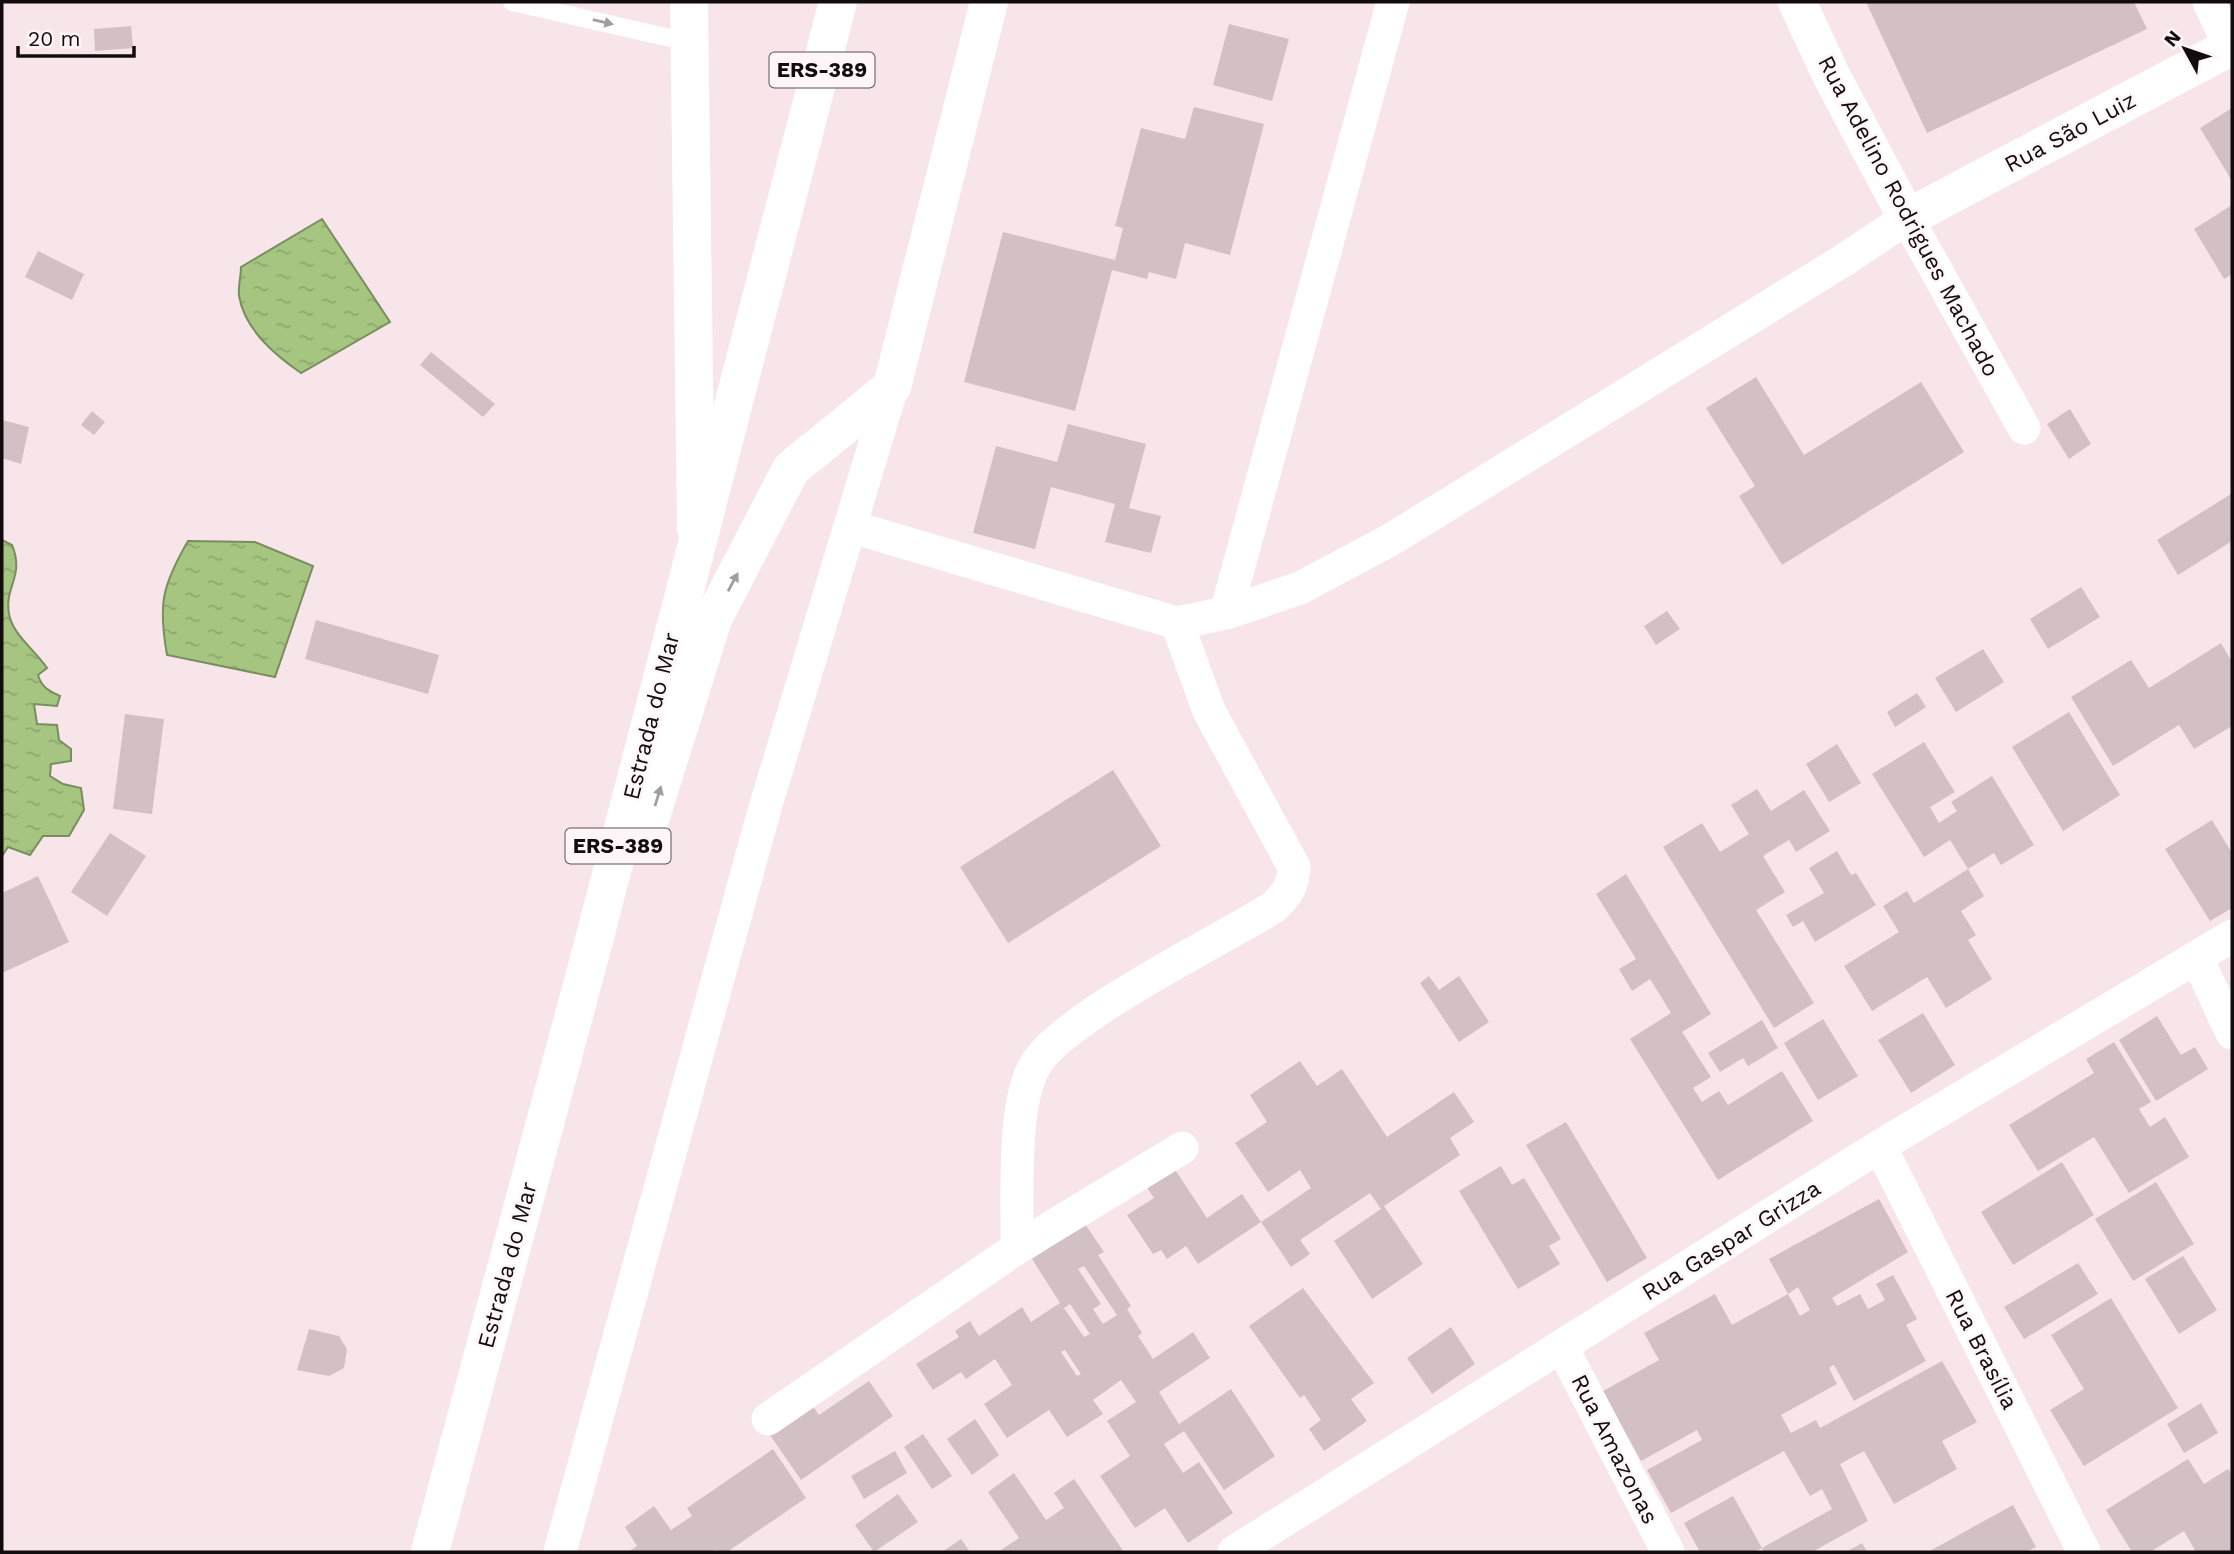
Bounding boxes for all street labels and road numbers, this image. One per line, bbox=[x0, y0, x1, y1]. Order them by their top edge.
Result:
street label: Rua Adelino Rodrigues Machado bbox=[1812, 51, 2005, 381]
road number: ERS-389 bbox=[770, 52, 874, 88]
street label: Rua São Luiz bbox=[2000, 87, 2141, 178]
street label: Estrada do Mar bbox=[618, 630, 685, 802]
road number: ERS-389 bbox=[566, 828, 670, 864]
street label: Rua Gaspar Grizza bbox=[1637, 1175, 1825, 1306]
street label: Estrada do Mar bbox=[472, 1179, 543, 1351]
street label: Rua Brasília bbox=[1940, 1285, 2023, 1414]
street label: Rua Amazonas bbox=[1565, 1370, 1664, 1528]

